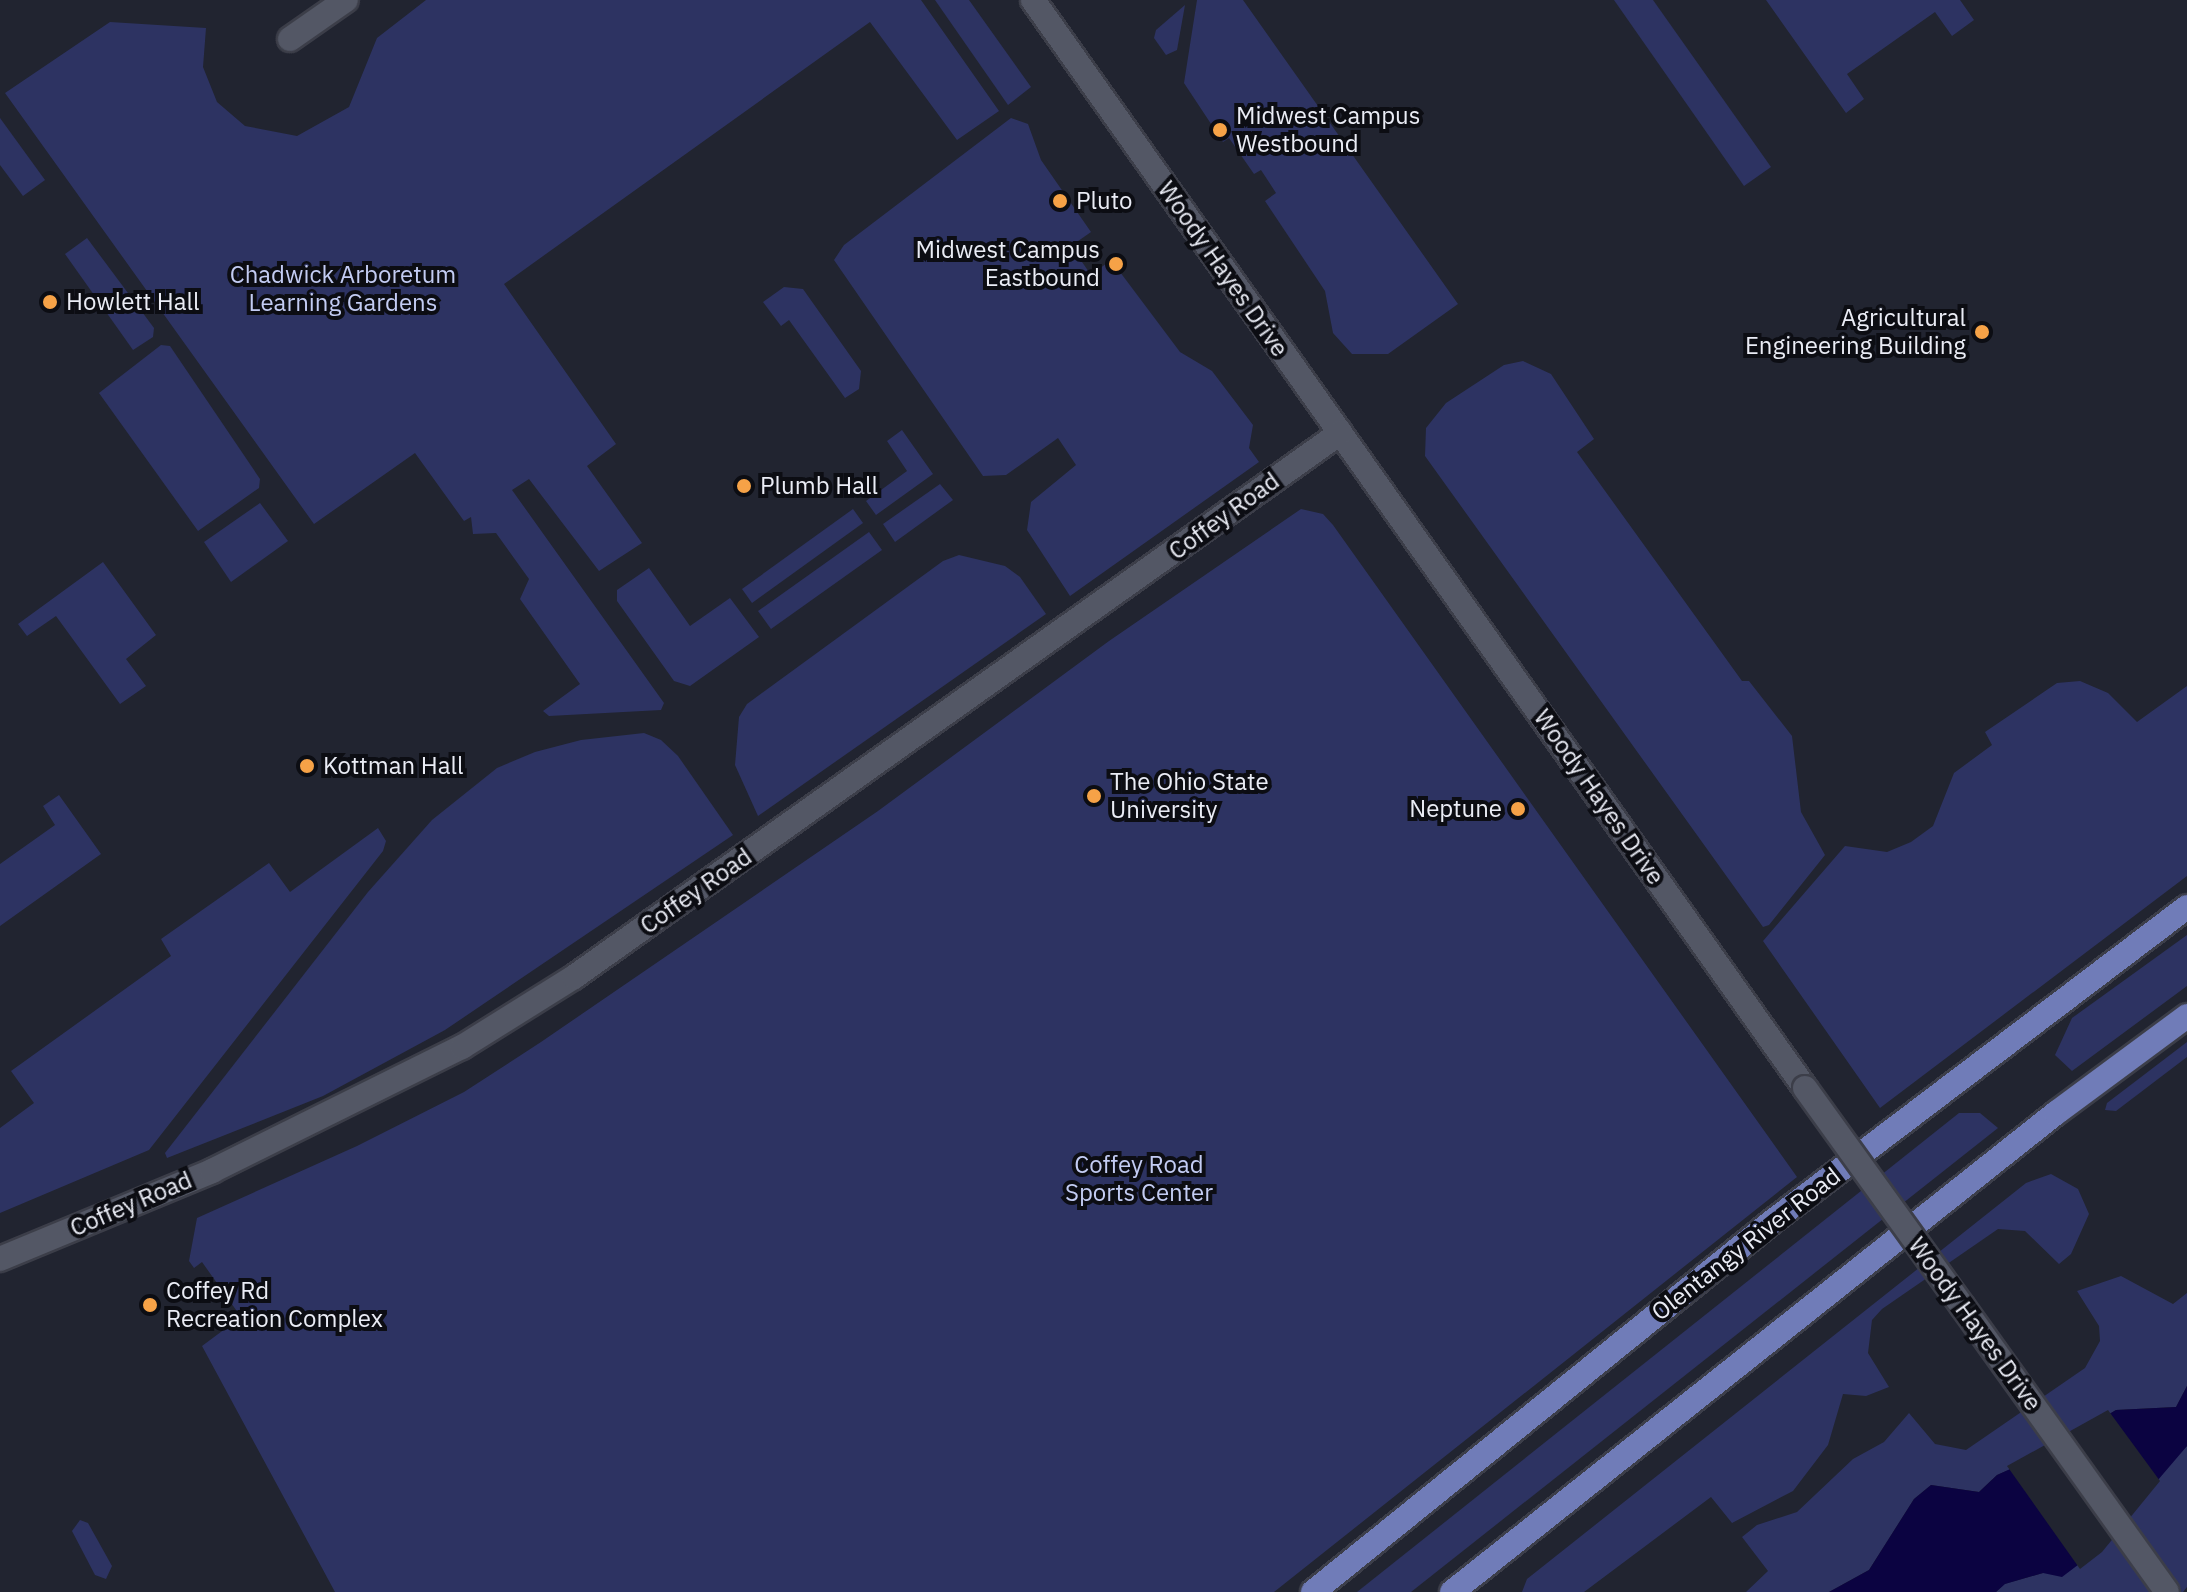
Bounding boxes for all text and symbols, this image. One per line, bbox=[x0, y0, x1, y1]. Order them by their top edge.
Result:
place label: Midwest Campus Westbound bbox=[1236, 102, 1420, 158]
marker: Midwest Campus Westbound bbox=[1211, 121, 1229, 139]
street label: Woody Hayes Drive bbox=[1152, 176, 1294, 362]
place label: Pluto bbox=[1076, 187, 1132, 215]
marker: Pluto bbox=[1051, 192, 1069, 210]
place label: Midwest Campus Eastbound bbox=[916, 236, 1100, 292]
marker: Midwest Campus Eastbound bbox=[1107, 255, 1125, 273]
park label: Chadwick Arboretum Learning Gardens bbox=[230, 261, 456, 317]
place label: Howlett Hall bbox=[66, 288, 199, 316]
marker: Howlett Hall bbox=[41, 293, 59, 311]
place label: Agricultural Engineering Building bbox=[1745, 304, 1966, 360]
marker: Agricultural Engineering Building bbox=[1973, 323, 1991, 341]
street label: Coffey Road bbox=[1163, 466, 1285, 566]
place label: Plumb Hall bbox=[760, 472, 878, 500]
marker: Plumb Hall bbox=[735, 477, 753, 495]
street label: Woody Hayes Drive bbox=[1528, 704, 1670, 890]
place label: Kottman Hall bbox=[323, 752, 463, 780]
marker: Kottman Hall bbox=[298, 757, 316, 775]
place label: The Ohio State University bbox=[1110, 768, 1269, 824]
marker: The Ohio State University bbox=[1085, 787, 1103, 805]
place label: Neptune bbox=[1409, 795, 1502, 823]
marker: Neptune bbox=[1509, 800, 1527, 818]
street label: Coffey Road bbox=[635, 842, 757, 940]
park label: Coffey Road Sports Center bbox=[1065, 1151, 1213, 1207]
street label: Olentangy River Road bbox=[1646, 1161, 1846, 1327]
street label: Coffey Road bbox=[66, 1165, 196, 1243]
street label: Woody Hayes Drive bbox=[1902, 1232, 2048, 1416]
place label: Coffey Rd Recreation Complex bbox=[166, 1277, 383, 1333]
marker: Coffey Rd Recreation Complex bbox=[141, 1296, 159, 1314]

